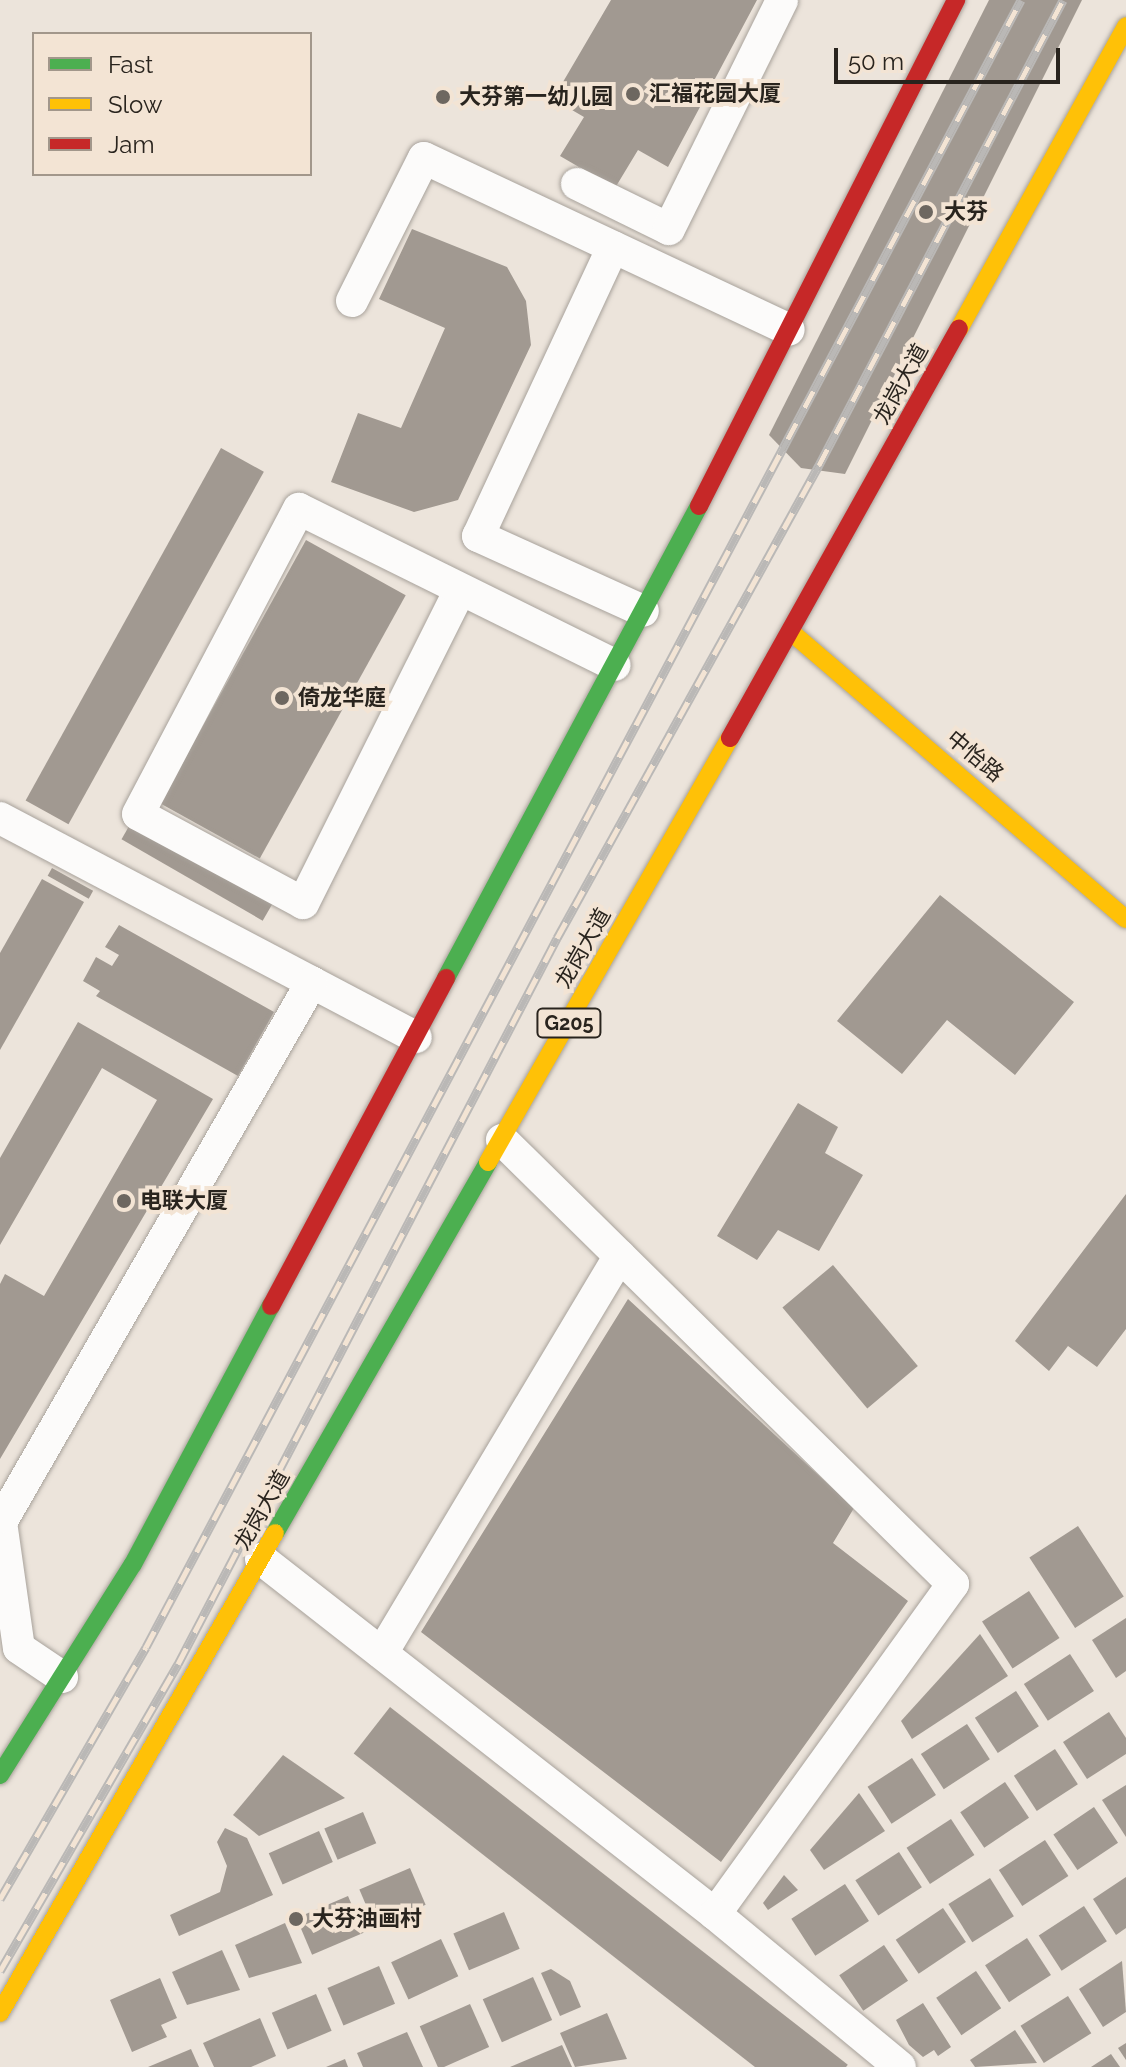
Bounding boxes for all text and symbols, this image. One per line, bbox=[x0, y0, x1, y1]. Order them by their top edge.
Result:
legend bbox=[32, 32, 312, 176]
scale bar bbox=[838, 32, 1064, 82]
text: 50 m bbox=[848, 47, 904, 76]
text: Fast bbox=[108, 50, 153, 79]
place label: 汇福花园大厦 bbox=[649, 81, 781, 107]
place label: 大芬第一幼儿园 bbox=[459, 84, 613, 110]
marker: 汇福花园大厦 bbox=[624, 85, 642, 103]
marker: 大芬第一幼儿园 bbox=[434, 88, 452, 106]
text: Slow bbox=[108, 90, 162, 119]
text: Jam bbox=[108, 130, 154, 159]
place label: 大芬 bbox=[944, 199, 988, 225]
marker: 大芬 bbox=[915, 201, 937, 223]
street label: 龙岗大道 bbox=[868, 339, 934, 429]
place label: 倚龙华庭 bbox=[298, 685, 386, 711]
marker: 倚龙华庭 bbox=[273, 689, 291, 707]
street label: 中怡路 bbox=[941, 725, 1009, 787]
street label: 龙岗大道 bbox=[550, 903, 616, 993]
road number: G205 bbox=[535, 1007, 603, 1039]
place label: 电联大厦 bbox=[140, 1188, 228, 1214]
marker: 电联大厦 bbox=[115, 1192, 133, 1210]
street label: 龙岗大道 bbox=[229, 1465, 295, 1555]
place label: 大芬油画村 bbox=[312, 1906, 422, 1932]
marker: 大芬油画村 bbox=[287, 1910, 305, 1928]

